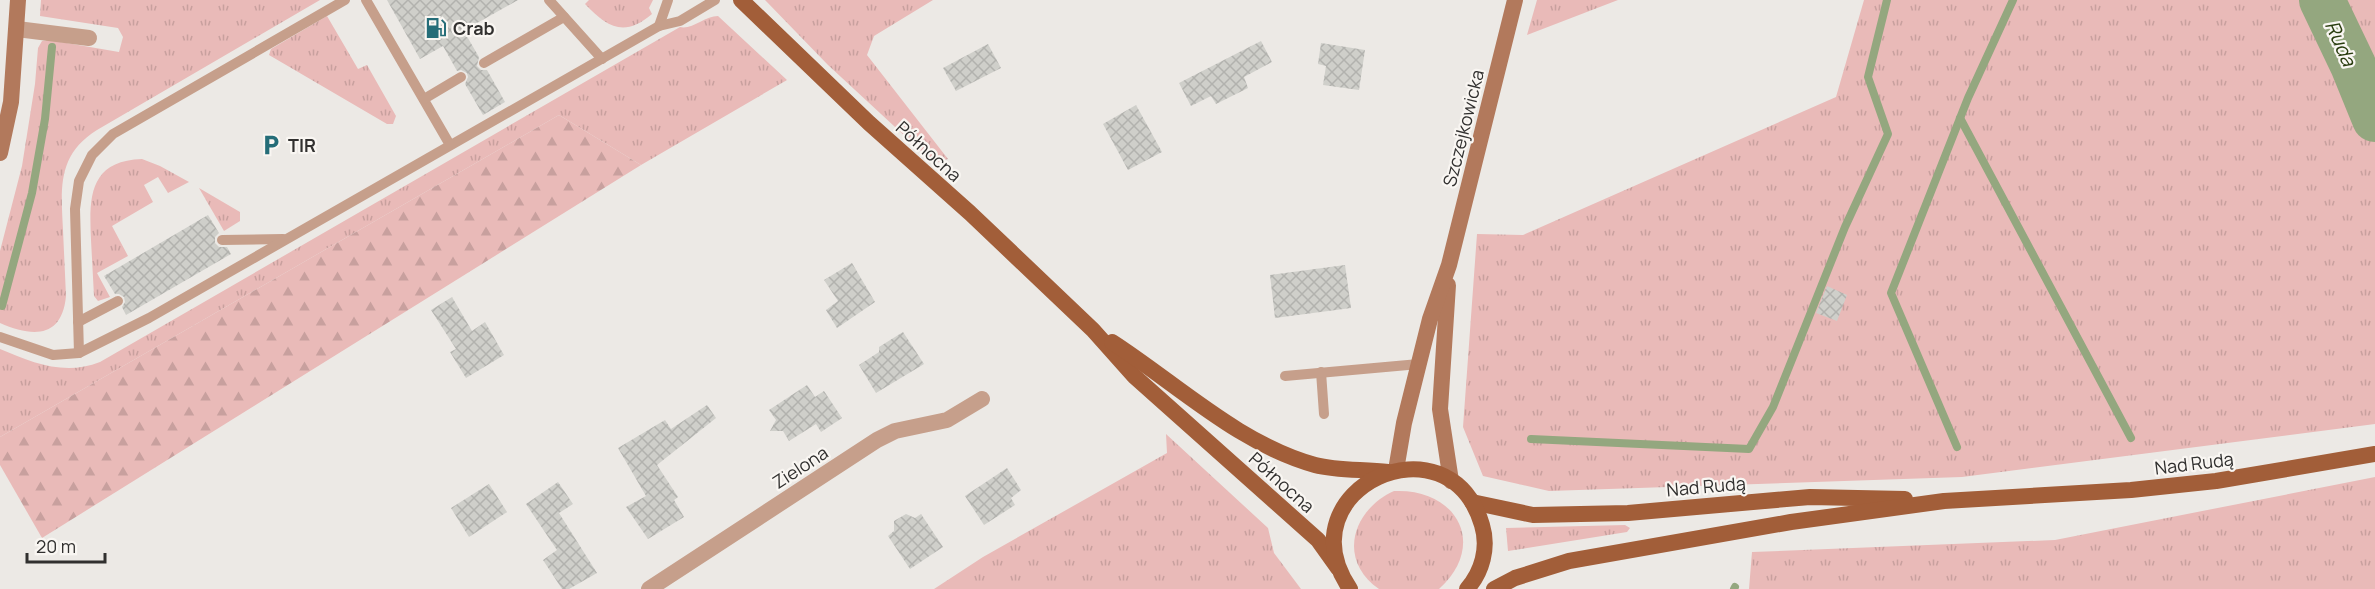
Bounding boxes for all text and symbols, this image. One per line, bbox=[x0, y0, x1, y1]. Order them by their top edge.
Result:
fuel station icon: Crab bbox=[424, 16, 448, 40]
place label: Crab bbox=[453, 16, 495, 40]
water label: Ruda bbox=[2319, 16, 2363, 71]
street label: Szczejkowicka bbox=[1437, 67, 1489, 189]
street label: Północna bbox=[891, 115, 967, 187]
parking icon: TIR bbox=[259, 133, 283, 157]
place label: TIR bbox=[288, 133, 316, 157]
street label: Zielona bbox=[768, 440, 832, 494]
street label: Północna bbox=[1244, 446, 1320, 518]
street label: Nad Rudą bbox=[2153, 446, 2235, 480]
street label: Nad Rudą bbox=[1665, 471, 1747, 501]
scale bar bbox=[27, 526, 105, 564]
text: 20 m bbox=[36, 534, 76, 558]

